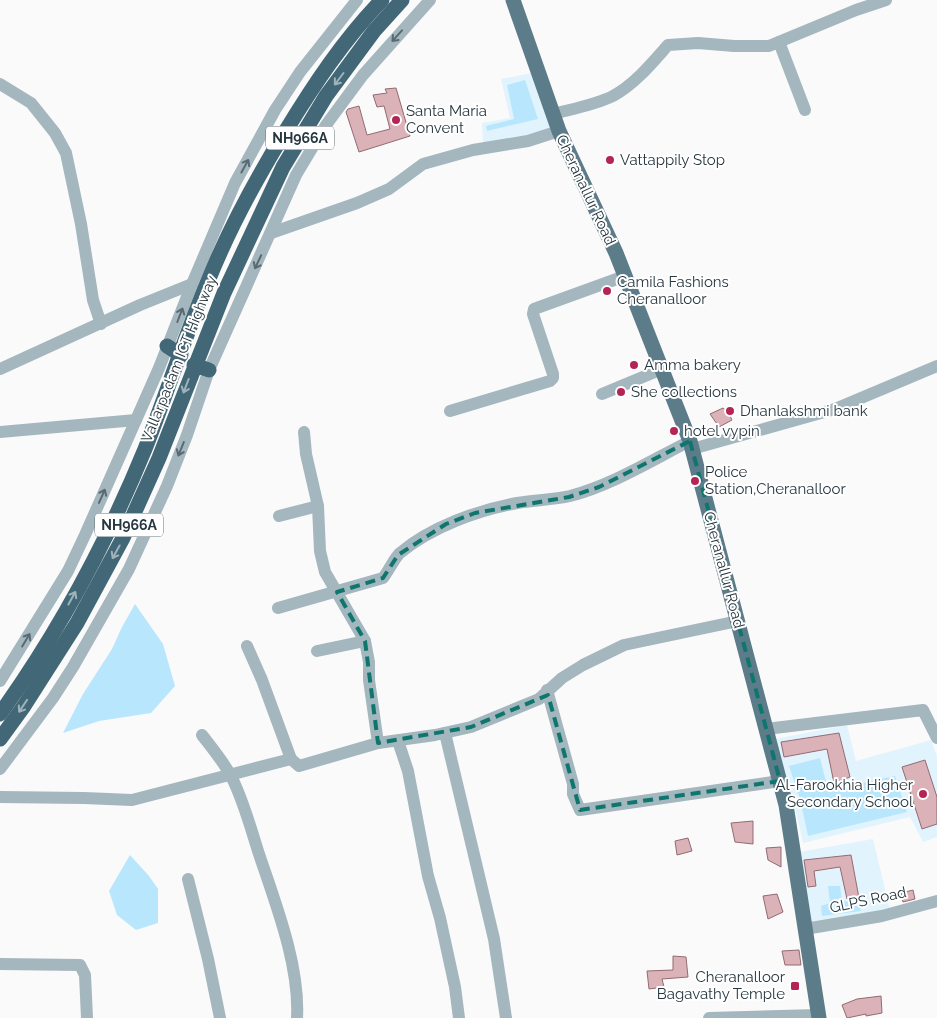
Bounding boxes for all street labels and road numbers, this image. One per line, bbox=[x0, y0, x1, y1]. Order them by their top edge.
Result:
road number: NH966A bbox=[266, 126, 334, 150]
street label: Cheranallur Road bbox=[552, 132, 620, 248]
street label: Vallarpadam ICT Highway bbox=[137, 273, 221, 445]
street label: Cheranallur Road bbox=[700, 510, 748, 630]
road number: NH966A bbox=[95, 514, 163, 536]
street label: GLPS Road bbox=[828, 883, 908, 917]

